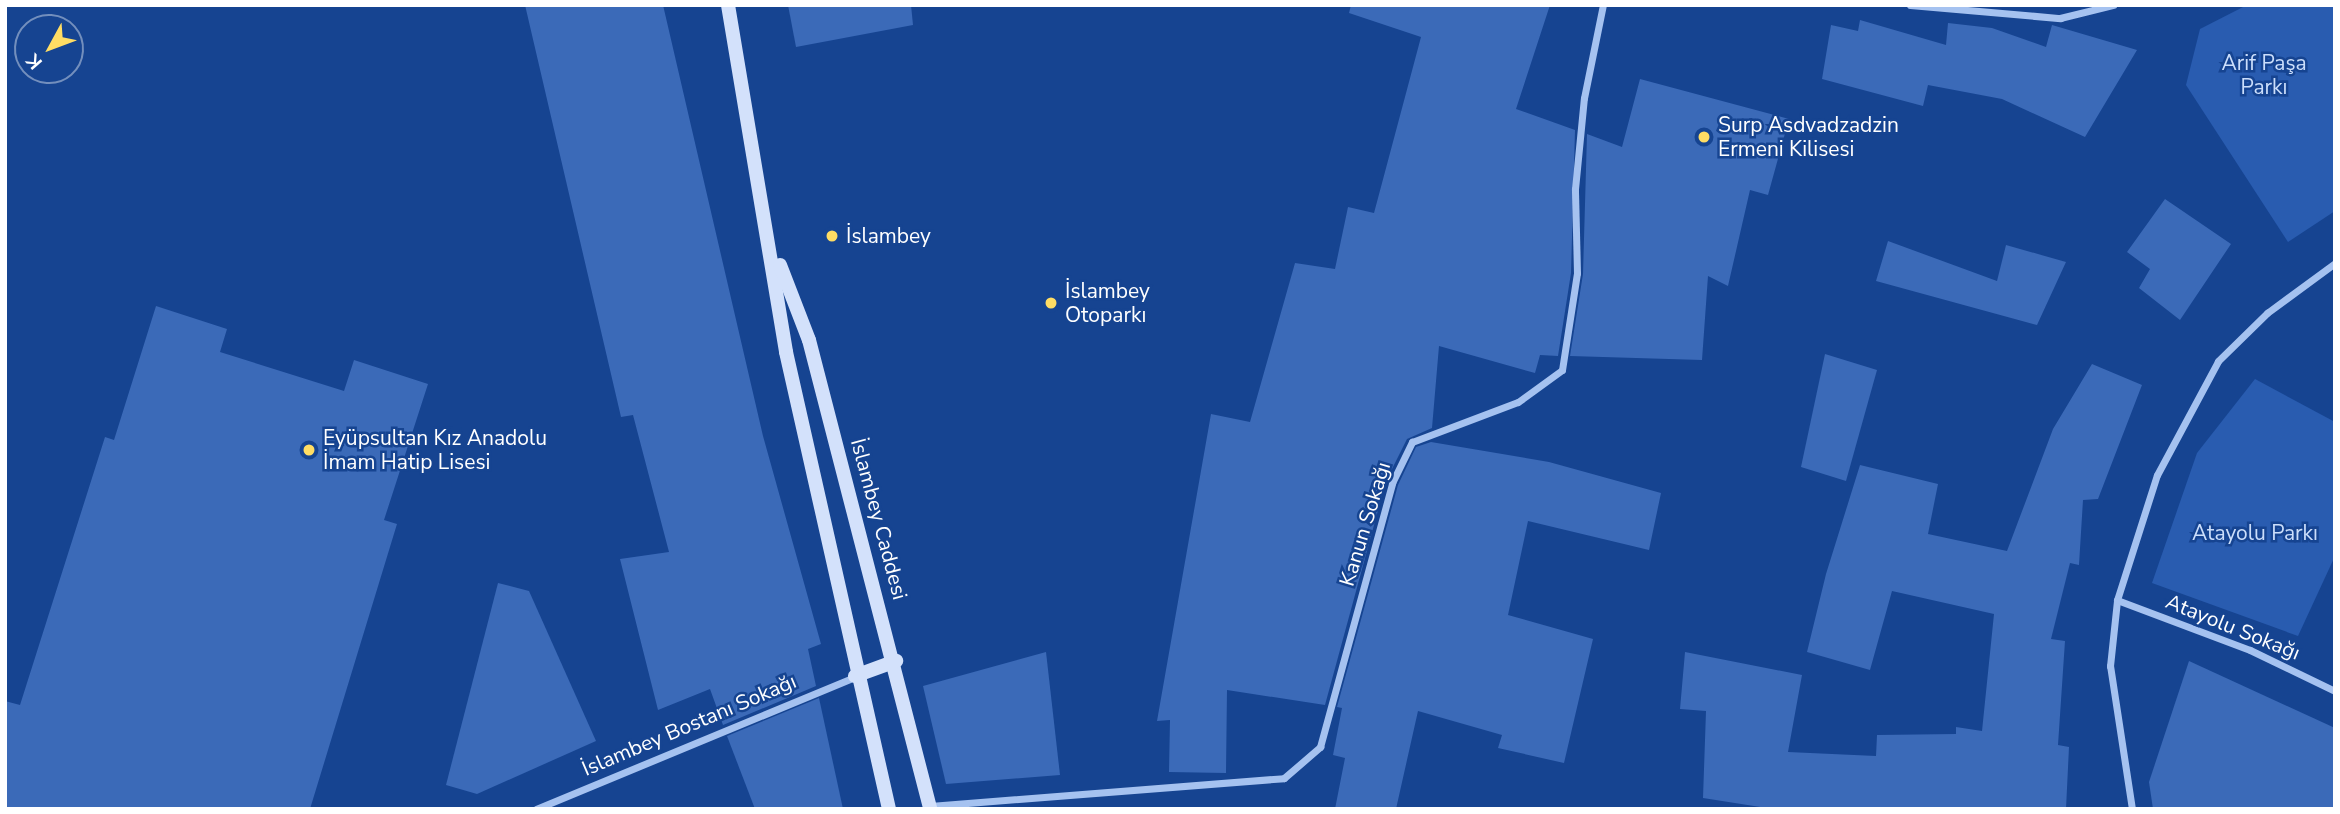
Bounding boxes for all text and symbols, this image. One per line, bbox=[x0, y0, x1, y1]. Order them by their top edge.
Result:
north arrow bbox=[14, 14, 84, 84]
text: K bbox=[21, 48, 49, 75]
park label: Arif Paşa Parkı bbox=[2221, 50, 2307, 100]
place label: Surp Asdvadzadzin Ermeni Kilisesi bbox=[1718, 112, 1899, 162]
marker: Surp Asdvadzadzin Ermeni Kilisesi bbox=[1696, 129, 1712, 145]
place label: İslambey bbox=[846, 223, 931, 249]
marker: İslambey bbox=[824, 228, 840, 244]
place label: İslambey Otoparkı bbox=[1065, 278, 1150, 328]
marker: İslambey Otoparkı bbox=[1043, 295, 1059, 311]
place label: Eyüpsultan Kız Anadolu İmam Hatip Lisesi bbox=[323, 425, 547, 475]
street label: İslambey Caddesi bbox=[845, 436, 913, 602]
marker: Eyüpsultan Kız Anadolu İmam Hatip Lisesi bbox=[301, 442, 317, 458]
street label: Kanun Sokağı bbox=[1334, 459, 1396, 589]
park label: Atayolu Parkı bbox=[2192, 520, 2318, 546]
street label: Atayolu Sokağı bbox=[2162, 589, 2304, 665]
street label: İslambey Bostanı Sokağı bbox=[578, 668, 800, 782]

